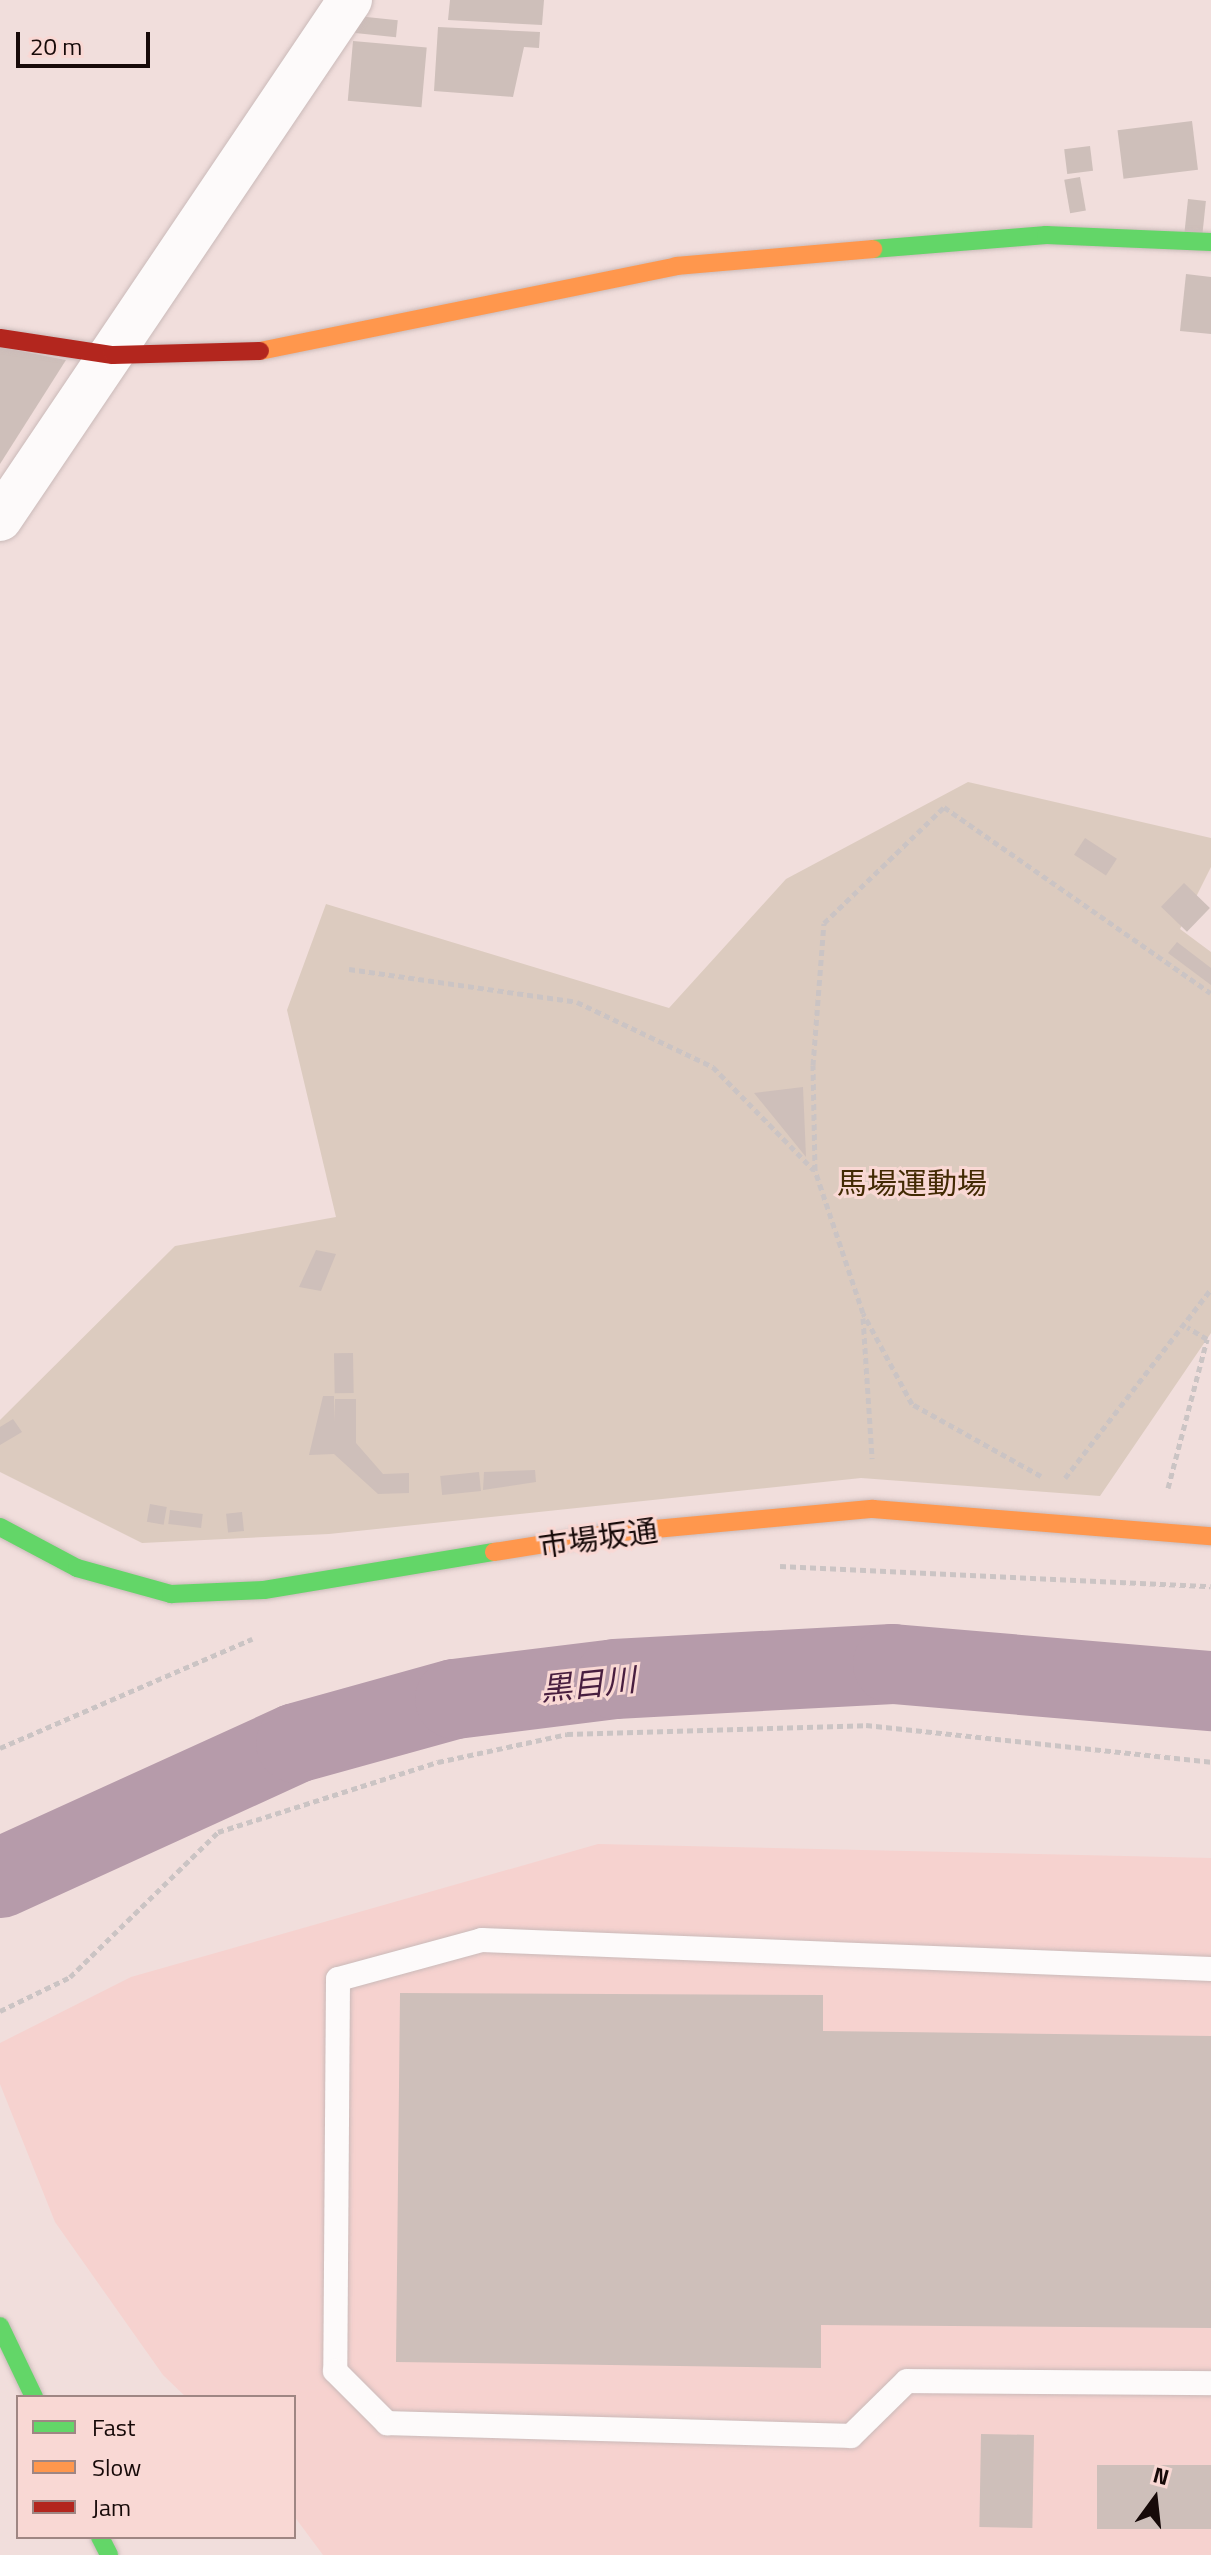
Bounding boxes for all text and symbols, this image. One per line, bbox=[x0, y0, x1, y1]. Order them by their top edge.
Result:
scale bar bbox=[20, 16, 154, 66]
text: 20 m bbox=[30, 28, 82, 64]
park label: 馬場運動場 bbox=[837, 1165, 987, 1201]
street label: 市場坂通 bbox=[536, 1512, 660, 1564]
water label: 黒目川 bbox=[538, 1660, 638, 1708]
legend bbox=[16, 2395, 296, 2539]
text: Fast bbox=[92, 2409, 135, 2445]
text: Slow bbox=[92, 2449, 141, 2485]
text: N bbox=[1149, 2457, 1173, 2494]
north arrow bbox=[1115, 2459, 1195, 2539]
text: Jam bbox=[92, 2489, 131, 2525]

